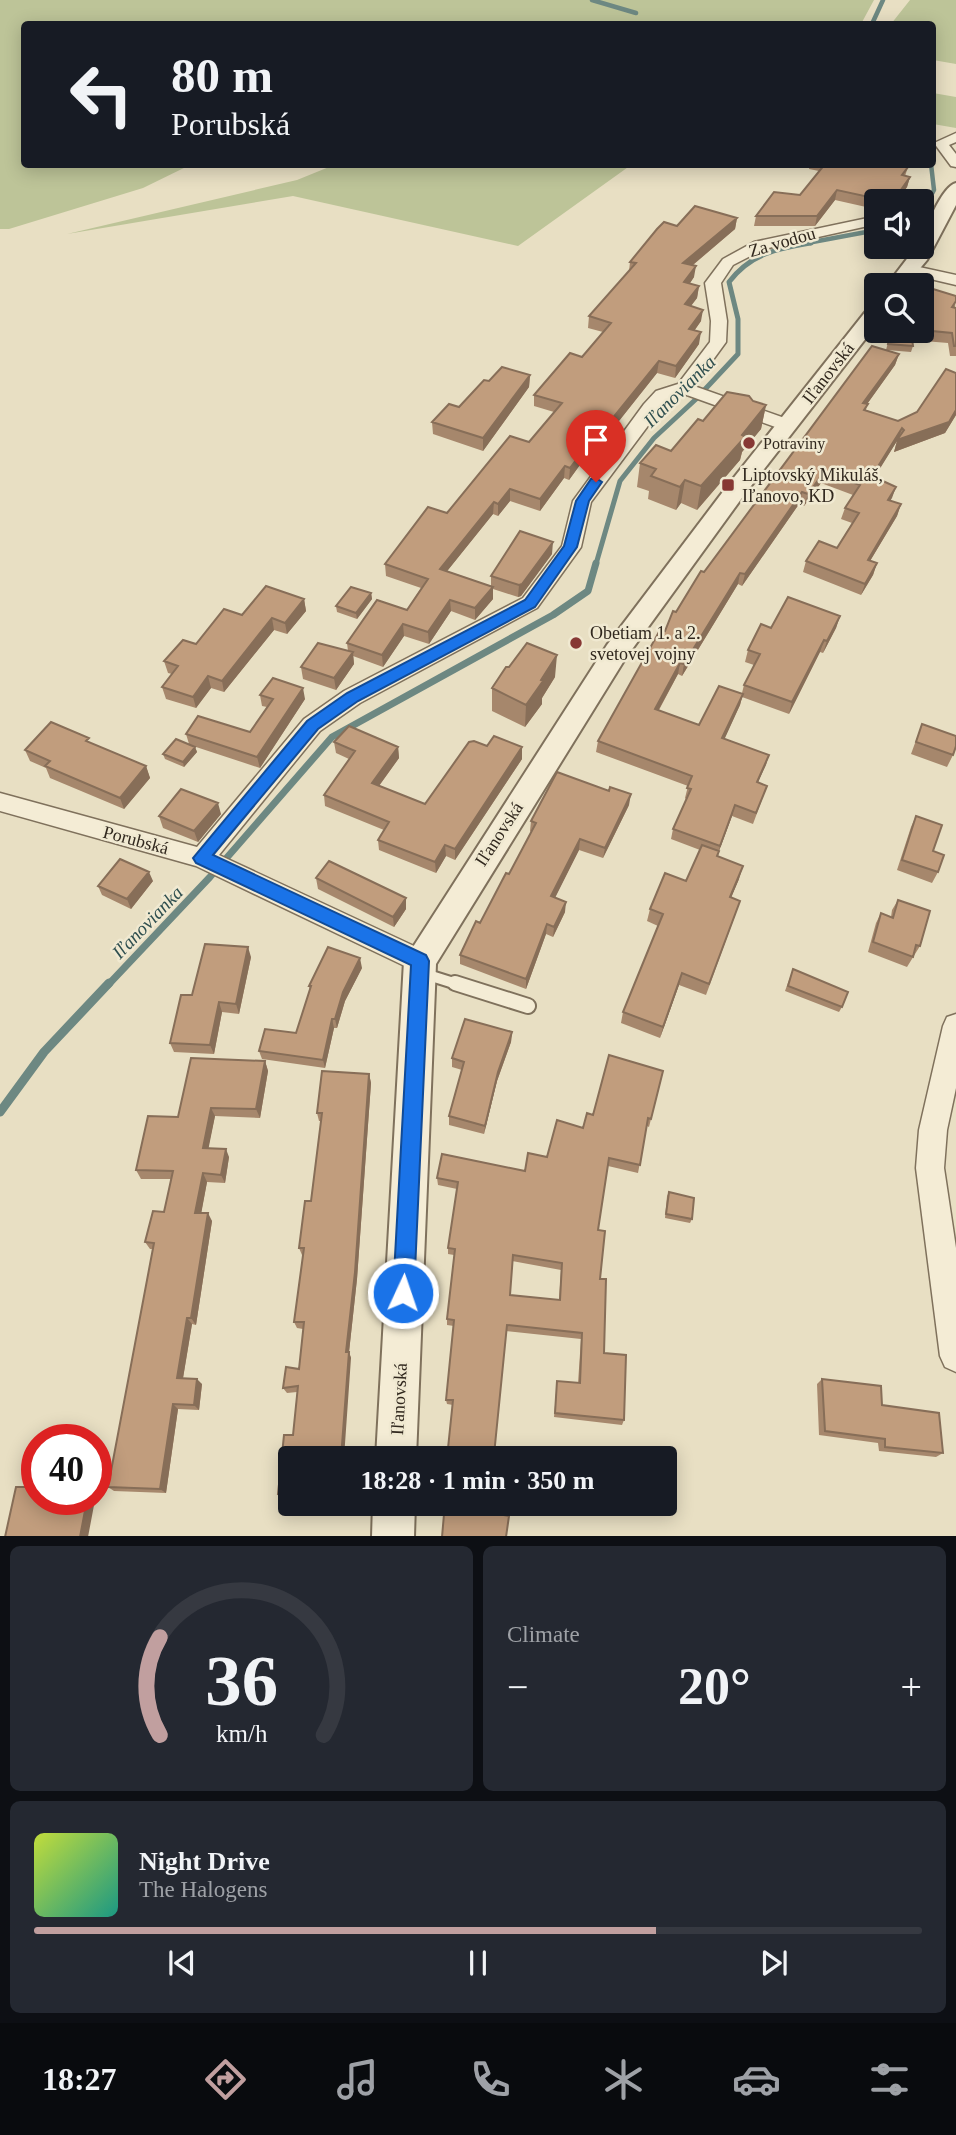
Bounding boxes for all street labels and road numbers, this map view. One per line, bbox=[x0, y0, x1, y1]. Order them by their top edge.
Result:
street label: Za vodou bbox=[746, 223, 818, 261]
street label: Iľanovská bbox=[798, 338, 858, 408]
street label: Iľanovská bbox=[471, 798, 527, 870]
street label: Porubská bbox=[101, 822, 171, 858]
street label: Iľanovská bbox=[387, 1362, 411, 1436]

